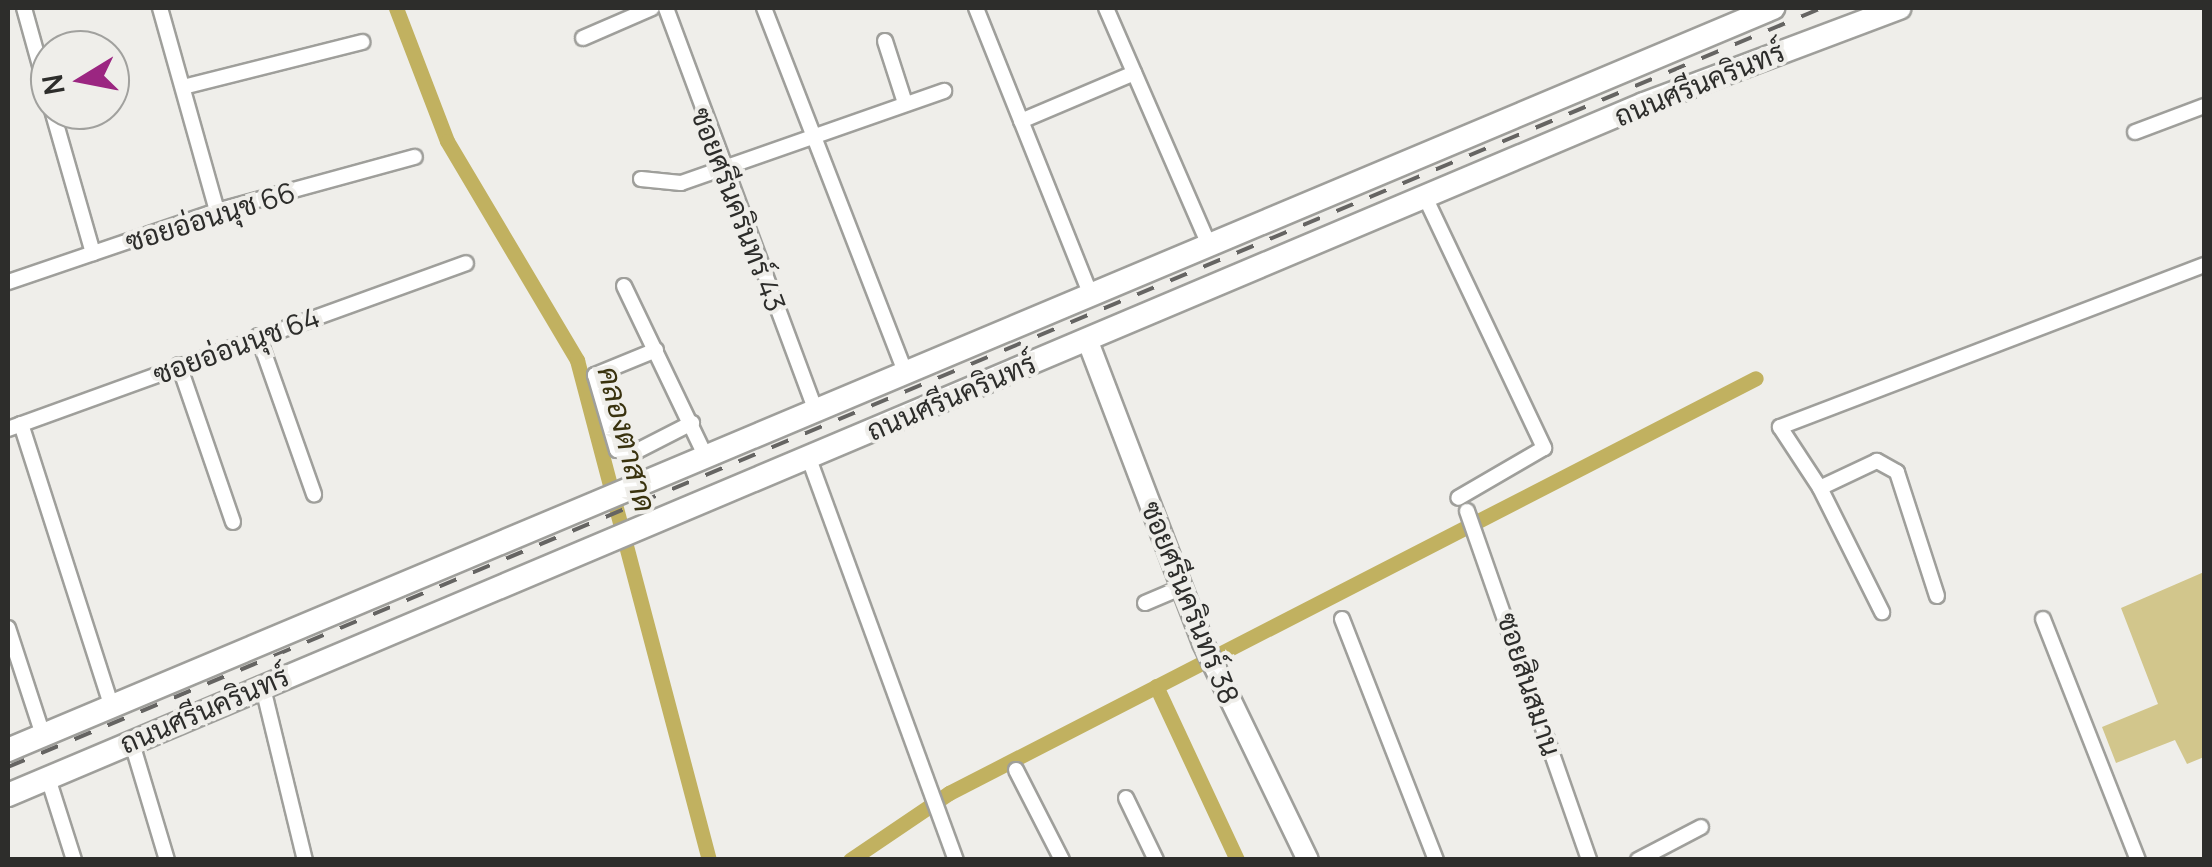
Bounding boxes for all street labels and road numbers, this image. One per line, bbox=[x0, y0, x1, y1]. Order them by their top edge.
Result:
street label: ถนนศรีนครินทร์ bbox=[1609, 34, 1789, 132]
street label: ซอยศรีนครินทร์ 43 bbox=[685, 102, 793, 316]
street label: ซอยอ่อนนุช 66 bbox=[121, 174, 299, 258]
street label: ซอยอ่อนนุช 64 bbox=[148, 299, 324, 391]
street label: ถนนศรีนครินทร์ bbox=[861, 345, 1041, 447]
street label: ซอยศรีนครินทร์ 38 bbox=[1135, 496, 1247, 708]
street label: ซอยสินสมาน bbox=[1491, 608, 1569, 760]
street label: ถนนศรีนครินทร์ bbox=[114, 658, 294, 760]

